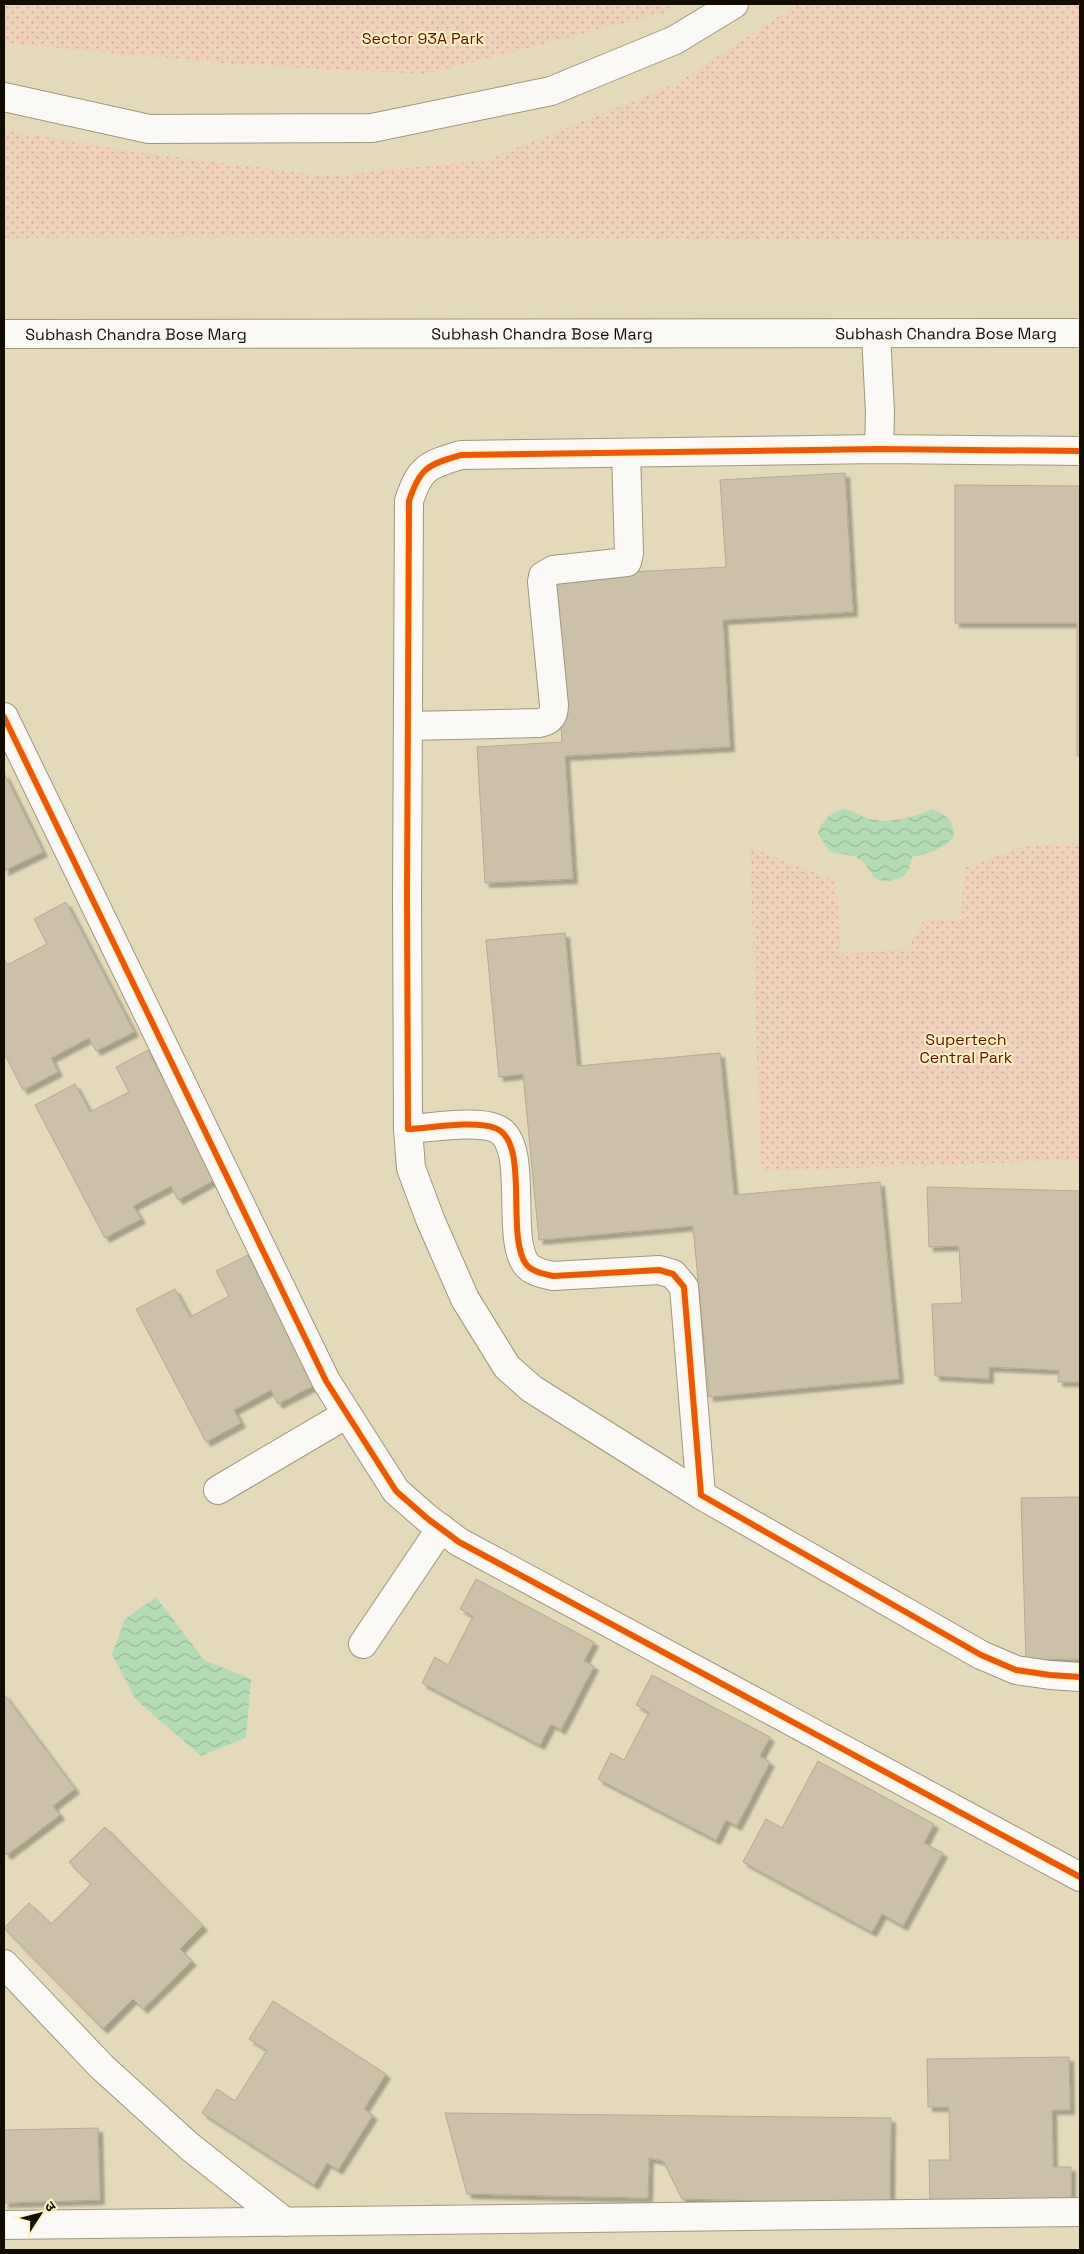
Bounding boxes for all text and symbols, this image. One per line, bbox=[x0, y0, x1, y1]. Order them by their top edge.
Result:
park label: Sector 93A Park bbox=[362, 28, 485, 49]
street label: Subhash Chandra Bose Marg bbox=[25, 323, 247, 344]
street label: Subhash Chandra Bose Marg bbox=[431, 323, 653, 344]
street label: Subhash Chandra Bose Marg bbox=[835, 323, 1057, 344]
park label: Supertech Central Park bbox=[920, 1029, 1013, 1068]
north arrow bbox=[15, 2189, 65, 2239]
text: उ bbox=[41, 2198, 61, 2216]

